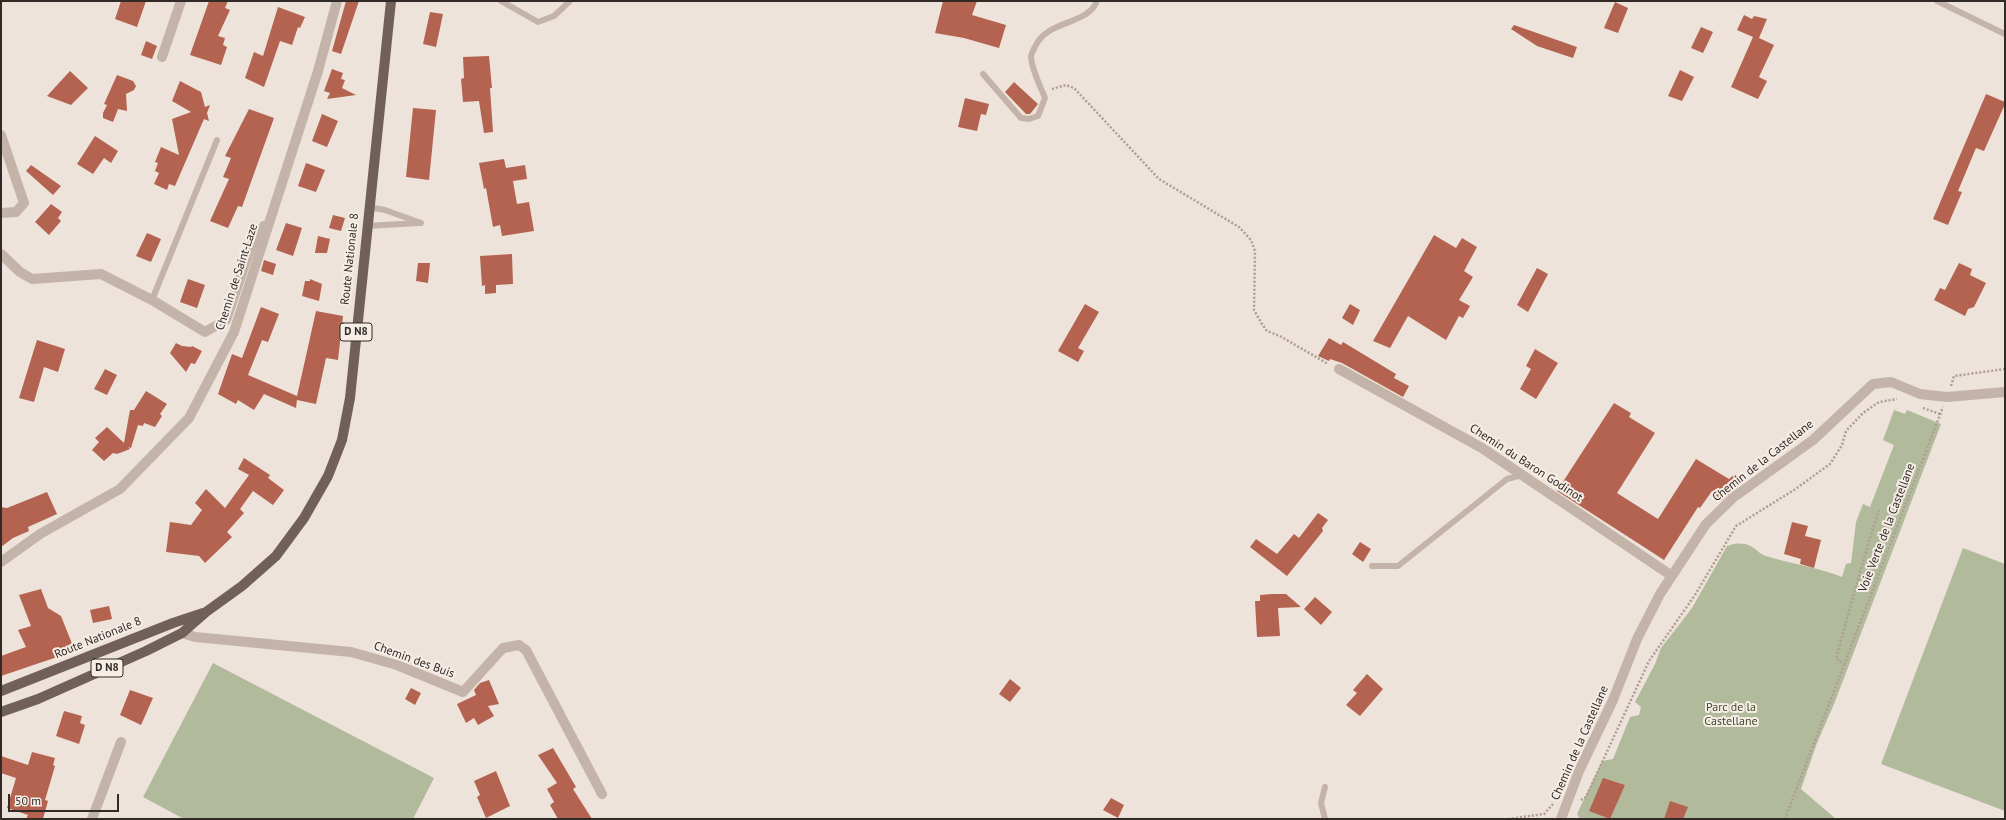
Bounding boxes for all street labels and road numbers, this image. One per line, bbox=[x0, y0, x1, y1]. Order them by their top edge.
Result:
street label: Route Nationale 8 bbox=[338, 212, 362, 306]
street label: Chemin de Saint-Laze bbox=[213, 222, 261, 332]
road number: D N8 bbox=[340, 323, 372, 341]
street label: Chemin de la Castellane bbox=[1710, 417, 1816, 505]
street label: Chemin du Baron Godinot bbox=[1467, 421, 1585, 505]
street label: Voie Verte de la Castellane bbox=[1856, 462, 1918, 594]
street label: Route Nationale 8 bbox=[53, 614, 143, 662]
street label: Chemin des Buis bbox=[372, 639, 456, 681]
road number: D N8 bbox=[91, 659, 123, 677]
street label: Chemin de la Castellane bbox=[1548, 683, 1612, 803]

